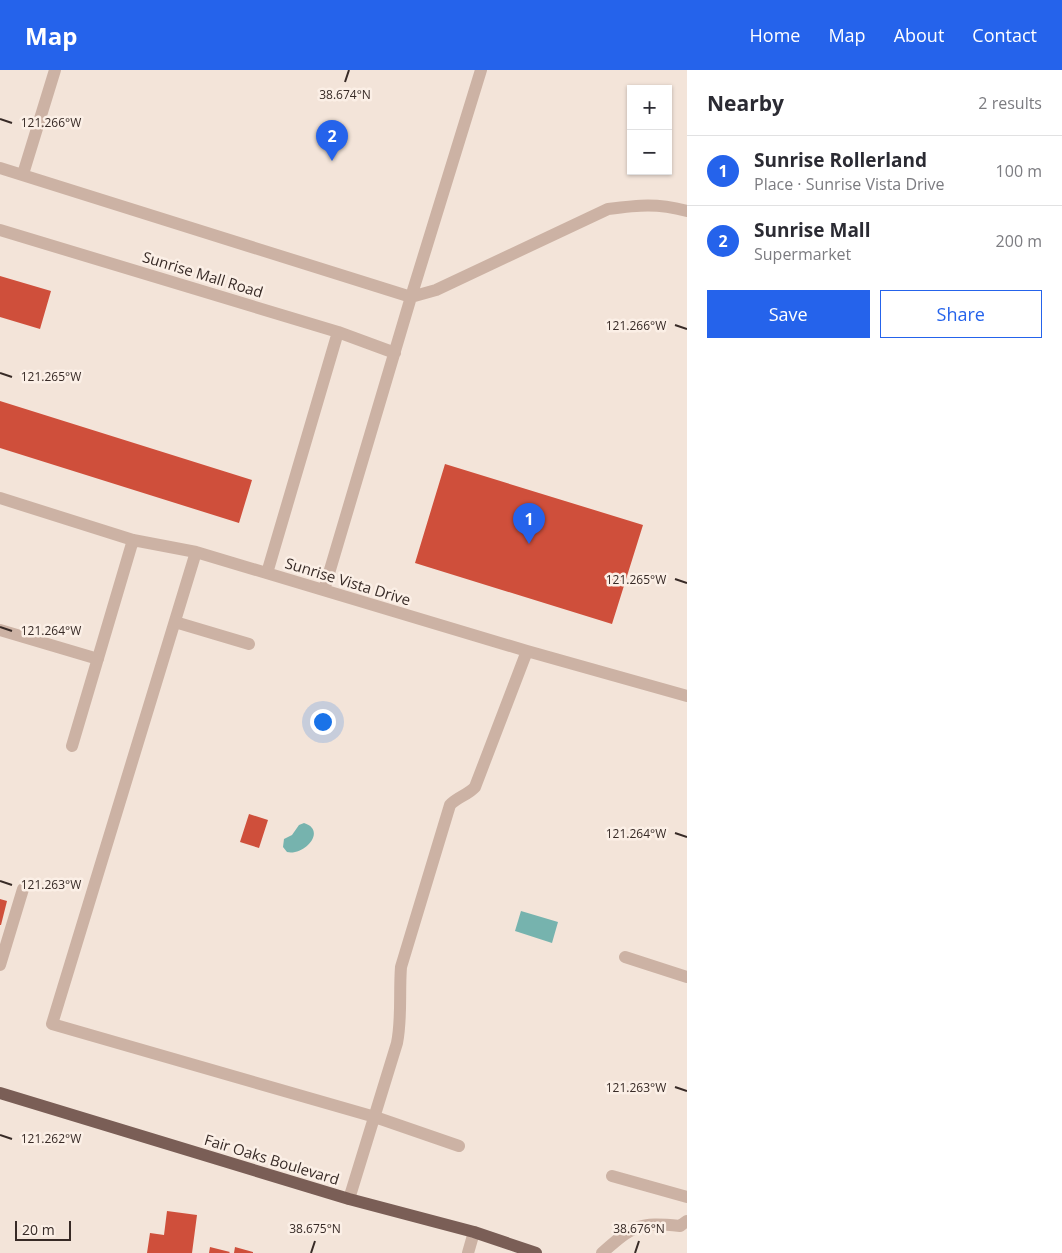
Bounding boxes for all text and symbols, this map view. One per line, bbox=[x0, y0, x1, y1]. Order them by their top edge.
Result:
text: Map bbox=[25, 19, 77, 52]
text: Home bbox=[750, 23, 800, 47]
text: Map bbox=[828, 23, 866, 47]
text: About bbox=[894, 23, 944, 47]
text: Contact bbox=[972, 23, 1037, 47]
map controls bbox=[627, 85, 672, 175]
button: + bbox=[627, 85, 672, 130]
text: 38.674°N bbox=[319, 86, 371, 103]
text: Nearby bbox=[707, 89, 784, 117]
text: 2 results bbox=[978, 92, 1042, 114]
text: 121.266°W bbox=[21, 114, 81, 131]
pin: 2 bbox=[316, 120, 348, 161]
button: − bbox=[627, 130, 672, 175]
text: Sunrise Rollerland bbox=[754, 147, 927, 173]
text: 1 bbox=[718, 160, 728, 182]
text: 100 m bbox=[996, 160, 1042, 182]
text: Place · Sunrise Vista Drive bbox=[754, 173, 945, 195]
text: Sunrise Mall bbox=[754, 217, 870, 243]
text: 2 bbox=[718, 230, 728, 252]
text: 200 m bbox=[996, 230, 1042, 252]
text: Supermarket bbox=[754, 243, 851, 265]
street label: Sunrise Mall Road bbox=[140, 246, 266, 302]
button: Save bbox=[707, 290, 870, 338]
button: Share bbox=[880, 290, 1042, 338]
text: 121.266°W bbox=[606, 317, 666, 334]
text: 121.265°W bbox=[21, 368, 81, 385]
pin: 1 bbox=[513, 503, 545, 544]
street label: Sunrise Vista Drive bbox=[283, 552, 413, 610]
text: 121.265°W bbox=[606, 571, 666, 588]
text: 121.264°W bbox=[21, 622, 81, 639]
your location bbox=[310, 709, 336, 735]
text: 121.264°W bbox=[606, 825, 666, 842]
text: 121.263°W bbox=[21, 876, 81, 893]
text: 121.263°W bbox=[606, 1079, 666, 1096]
street label: Fair Oaks Boulevard bbox=[202, 1129, 342, 1189]
text: 121.262°W bbox=[21, 1130, 81, 1147]
scale bar bbox=[15, 1218, 71, 1241]
text: 20 m bbox=[22, 1220, 55, 1239]
text: 38.675°N bbox=[289, 1220, 341, 1237]
text: 38.676°N bbox=[613, 1220, 665, 1237]

